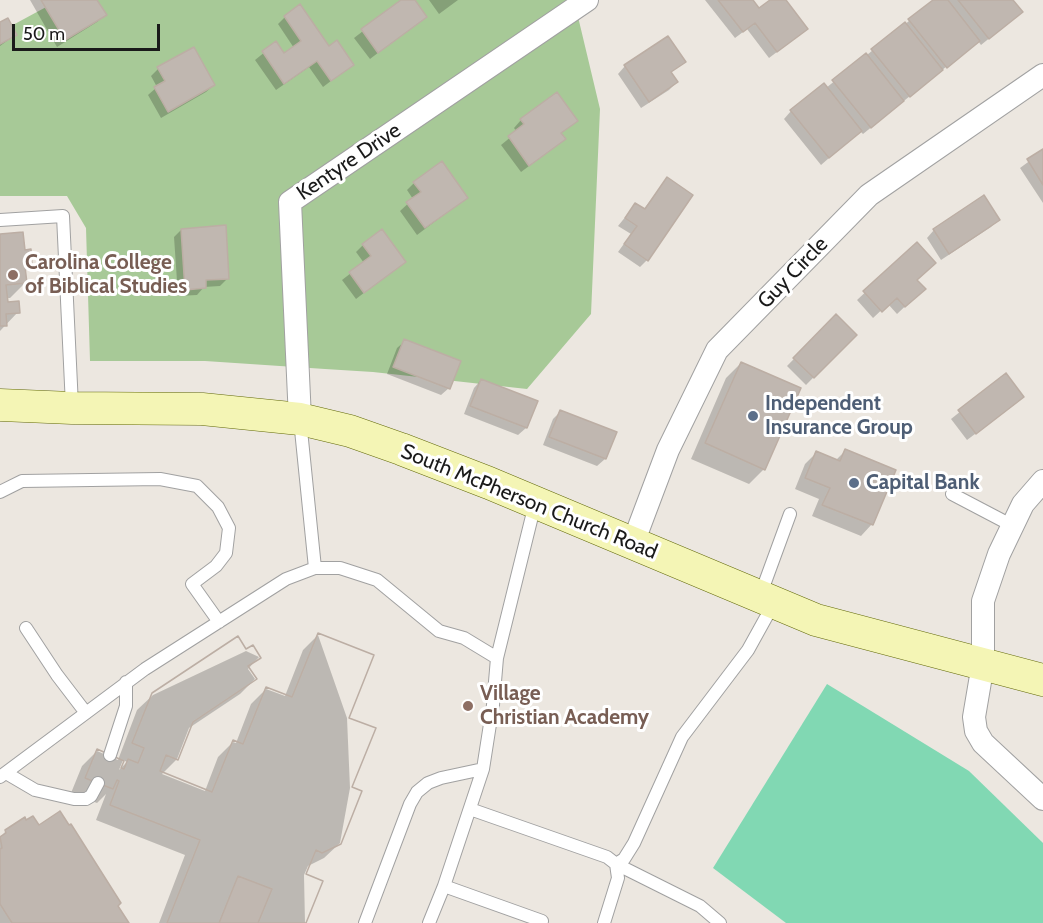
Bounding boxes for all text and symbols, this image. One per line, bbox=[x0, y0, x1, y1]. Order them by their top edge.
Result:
scale bar bbox=[15, 12, 164, 50]
text: 50 m bbox=[23, 23, 65, 45]
street label: Kentyre Drive bbox=[292, 118, 406, 206]
street label: Guy Circle bbox=[753, 232, 833, 314]
place label: Carolina College of Biblical Studies bbox=[25, 250, 187, 300]
marker: Carolina College of Biblical Studies bbox=[6, 268, 20, 282]
place label: Independent Insurance Group bbox=[765, 391, 913, 441]
marker: Independent Insurance Group bbox=[746, 409, 760, 423]
street label: South McPherson Church Road bbox=[397, 439, 661, 565]
place label: Capital Bank bbox=[866, 470, 980, 496]
marker: Capital Bank bbox=[847, 476, 861, 490]
place label: Village Christian Academy bbox=[480, 681, 649, 731]
marker: Village Christian Academy bbox=[461, 699, 475, 713]

